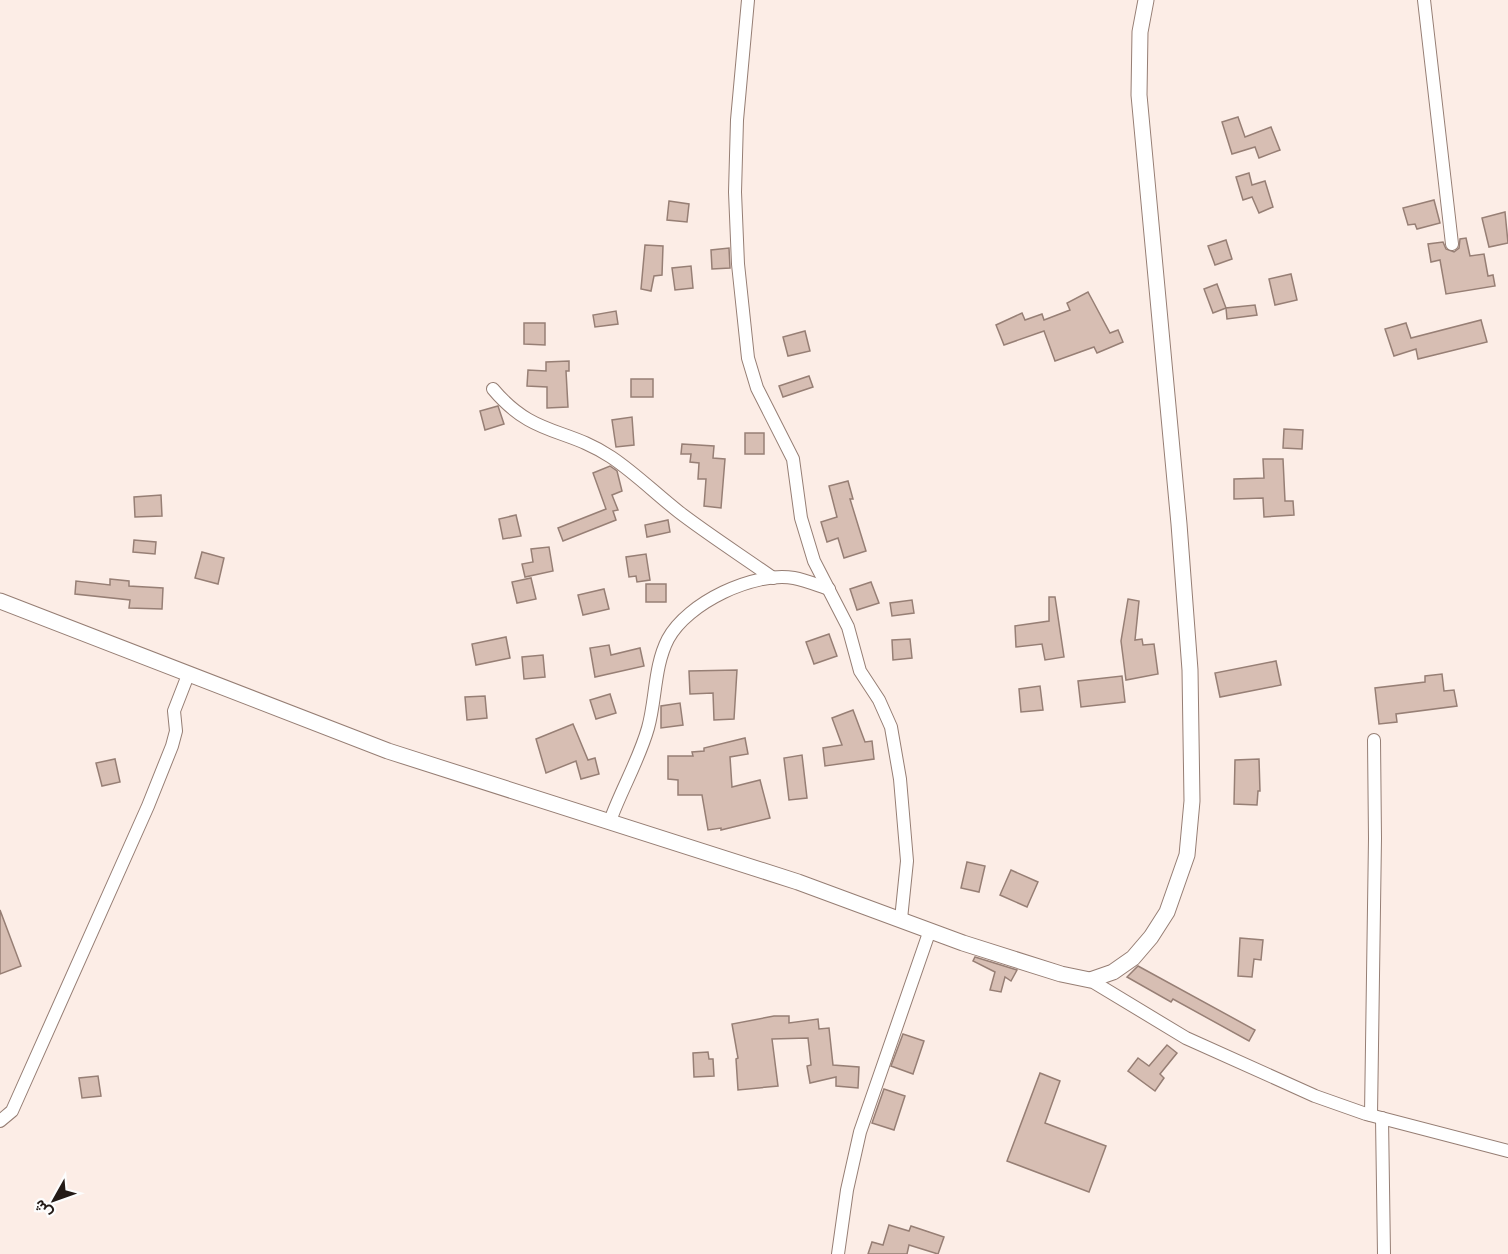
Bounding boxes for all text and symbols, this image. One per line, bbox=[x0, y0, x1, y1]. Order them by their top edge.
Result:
north arrow bbox=[24, 1170, 84, 1230]
text: ش bbox=[29, 1196, 56, 1223]

